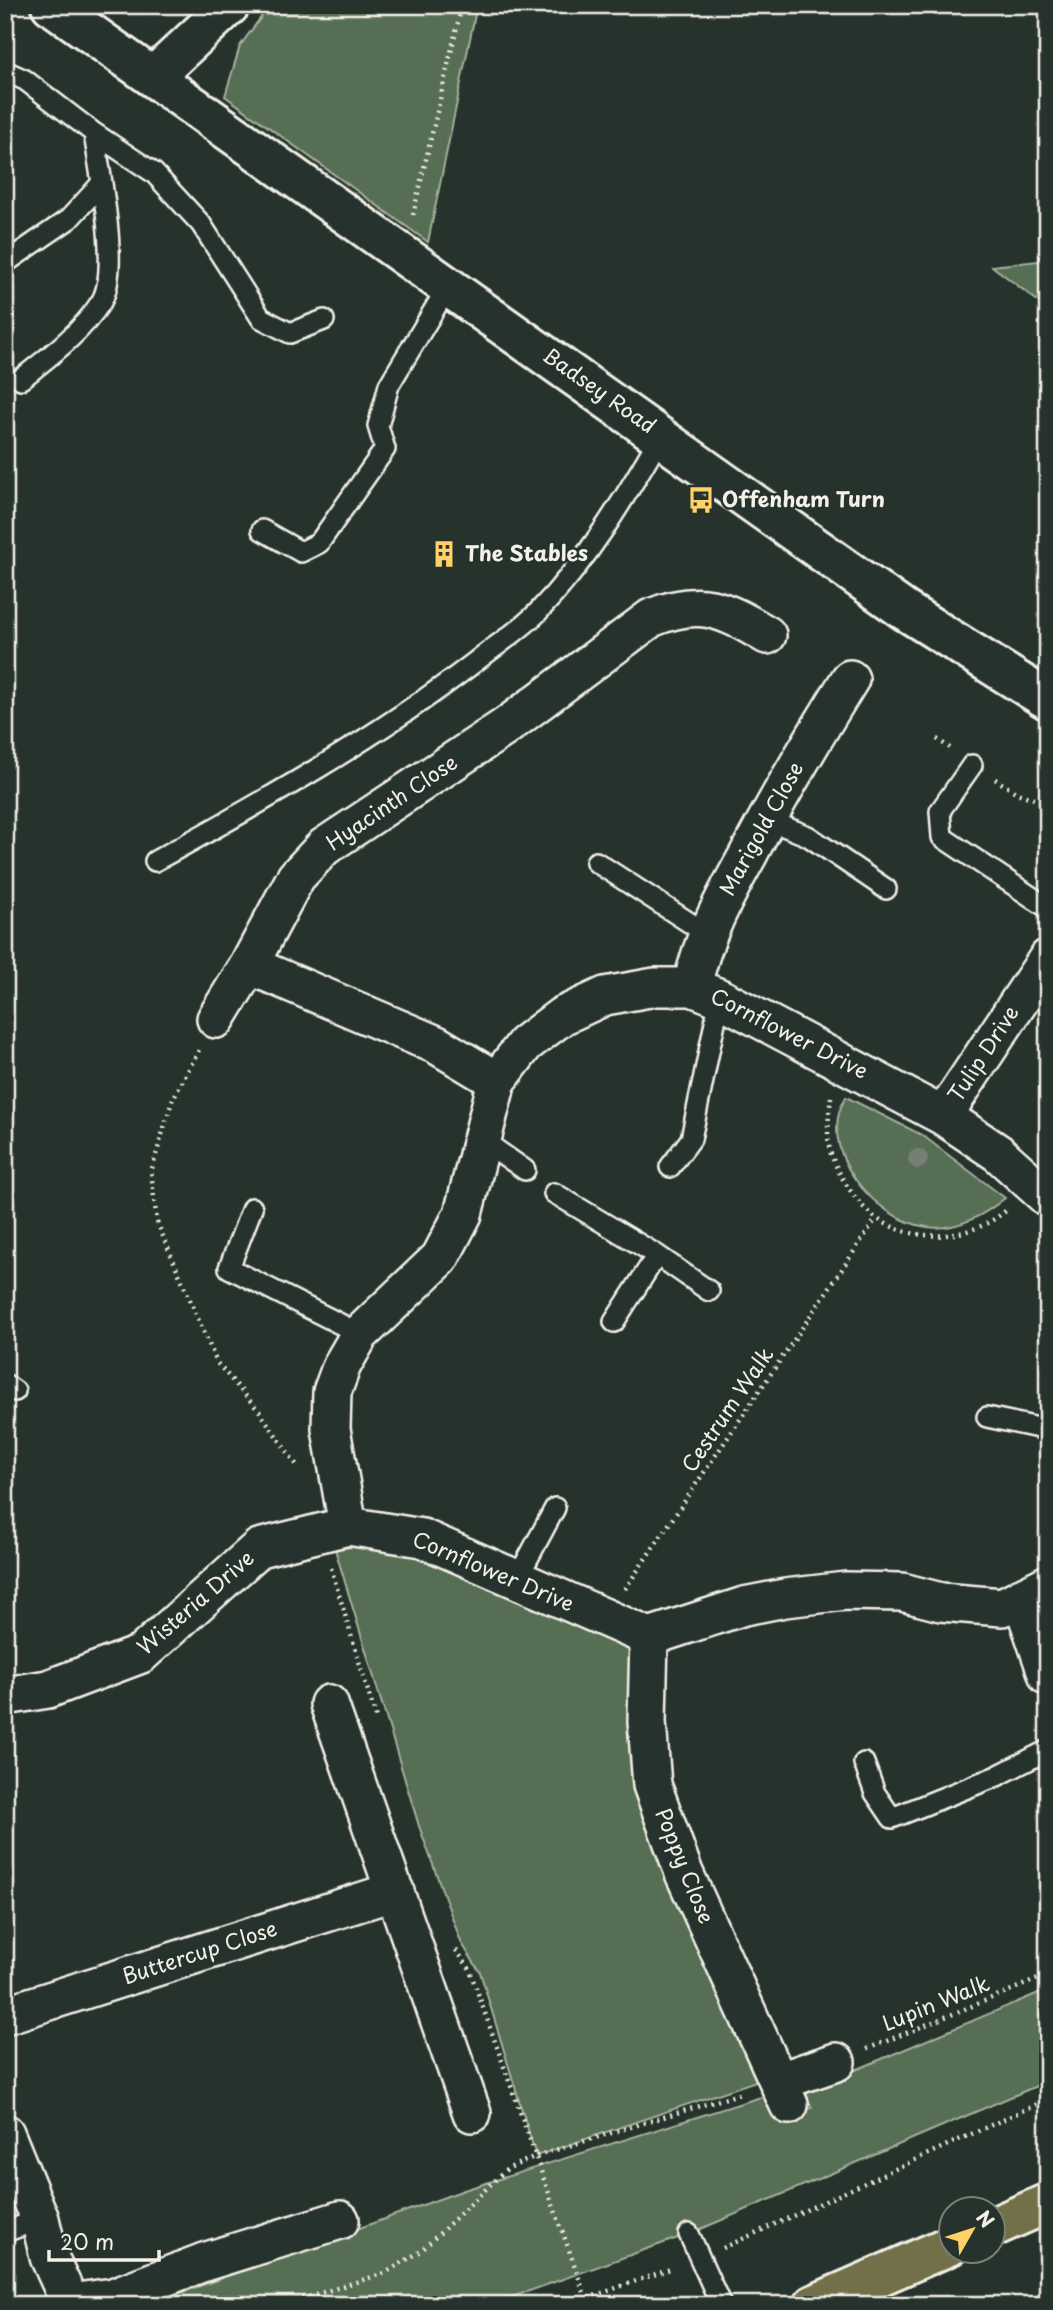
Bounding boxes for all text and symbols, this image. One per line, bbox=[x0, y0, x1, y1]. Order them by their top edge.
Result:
street label: Badsey Road bbox=[537, 338, 663, 440]
place label: Offenham Turn bbox=[722, 482, 885, 514]
bus stop icon: Offenham Turn bbox=[686, 485, 716, 515]
place label: The Stables bbox=[465, 536, 588, 568]
building icon: The Stables bbox=[429, 539, 459, 569]
street label: Hyacinth Close bbox=[319, 745, 463, 857]
street label: Marigold Close bbox=[710, 755, 810, 901]
street label: Cornflower Drive bbox=[706, 979, 874, 1086]
street label: Tulip Drive bbox=[939, 998, 1026, 1108]
street label: Cestrum Walk bbox=[673, 1340, 780, 1478]
street label: Cornflower Drive bbox=[408, 1522, 580, 1619]
street label: Wisteria Drive bbox=[129, 1542, 260, 1661]
street label: Poppy Close bbox=[648, 1803, 724, 1928]
street label: Buttercup Close bbox=[118, 1911, 281, 1991]
street label: Lupin Walk bbox=[877, 1966, 994, 2038]
north arrow bbox=[937, 2194, 1007, 2264]
text: N bbox=[970, 2204, 1002, 2233]
scale bar bbox=[49, 2219, 159, 2263]
text: 20 m bbox=[60, 2225, 114, 2257]

